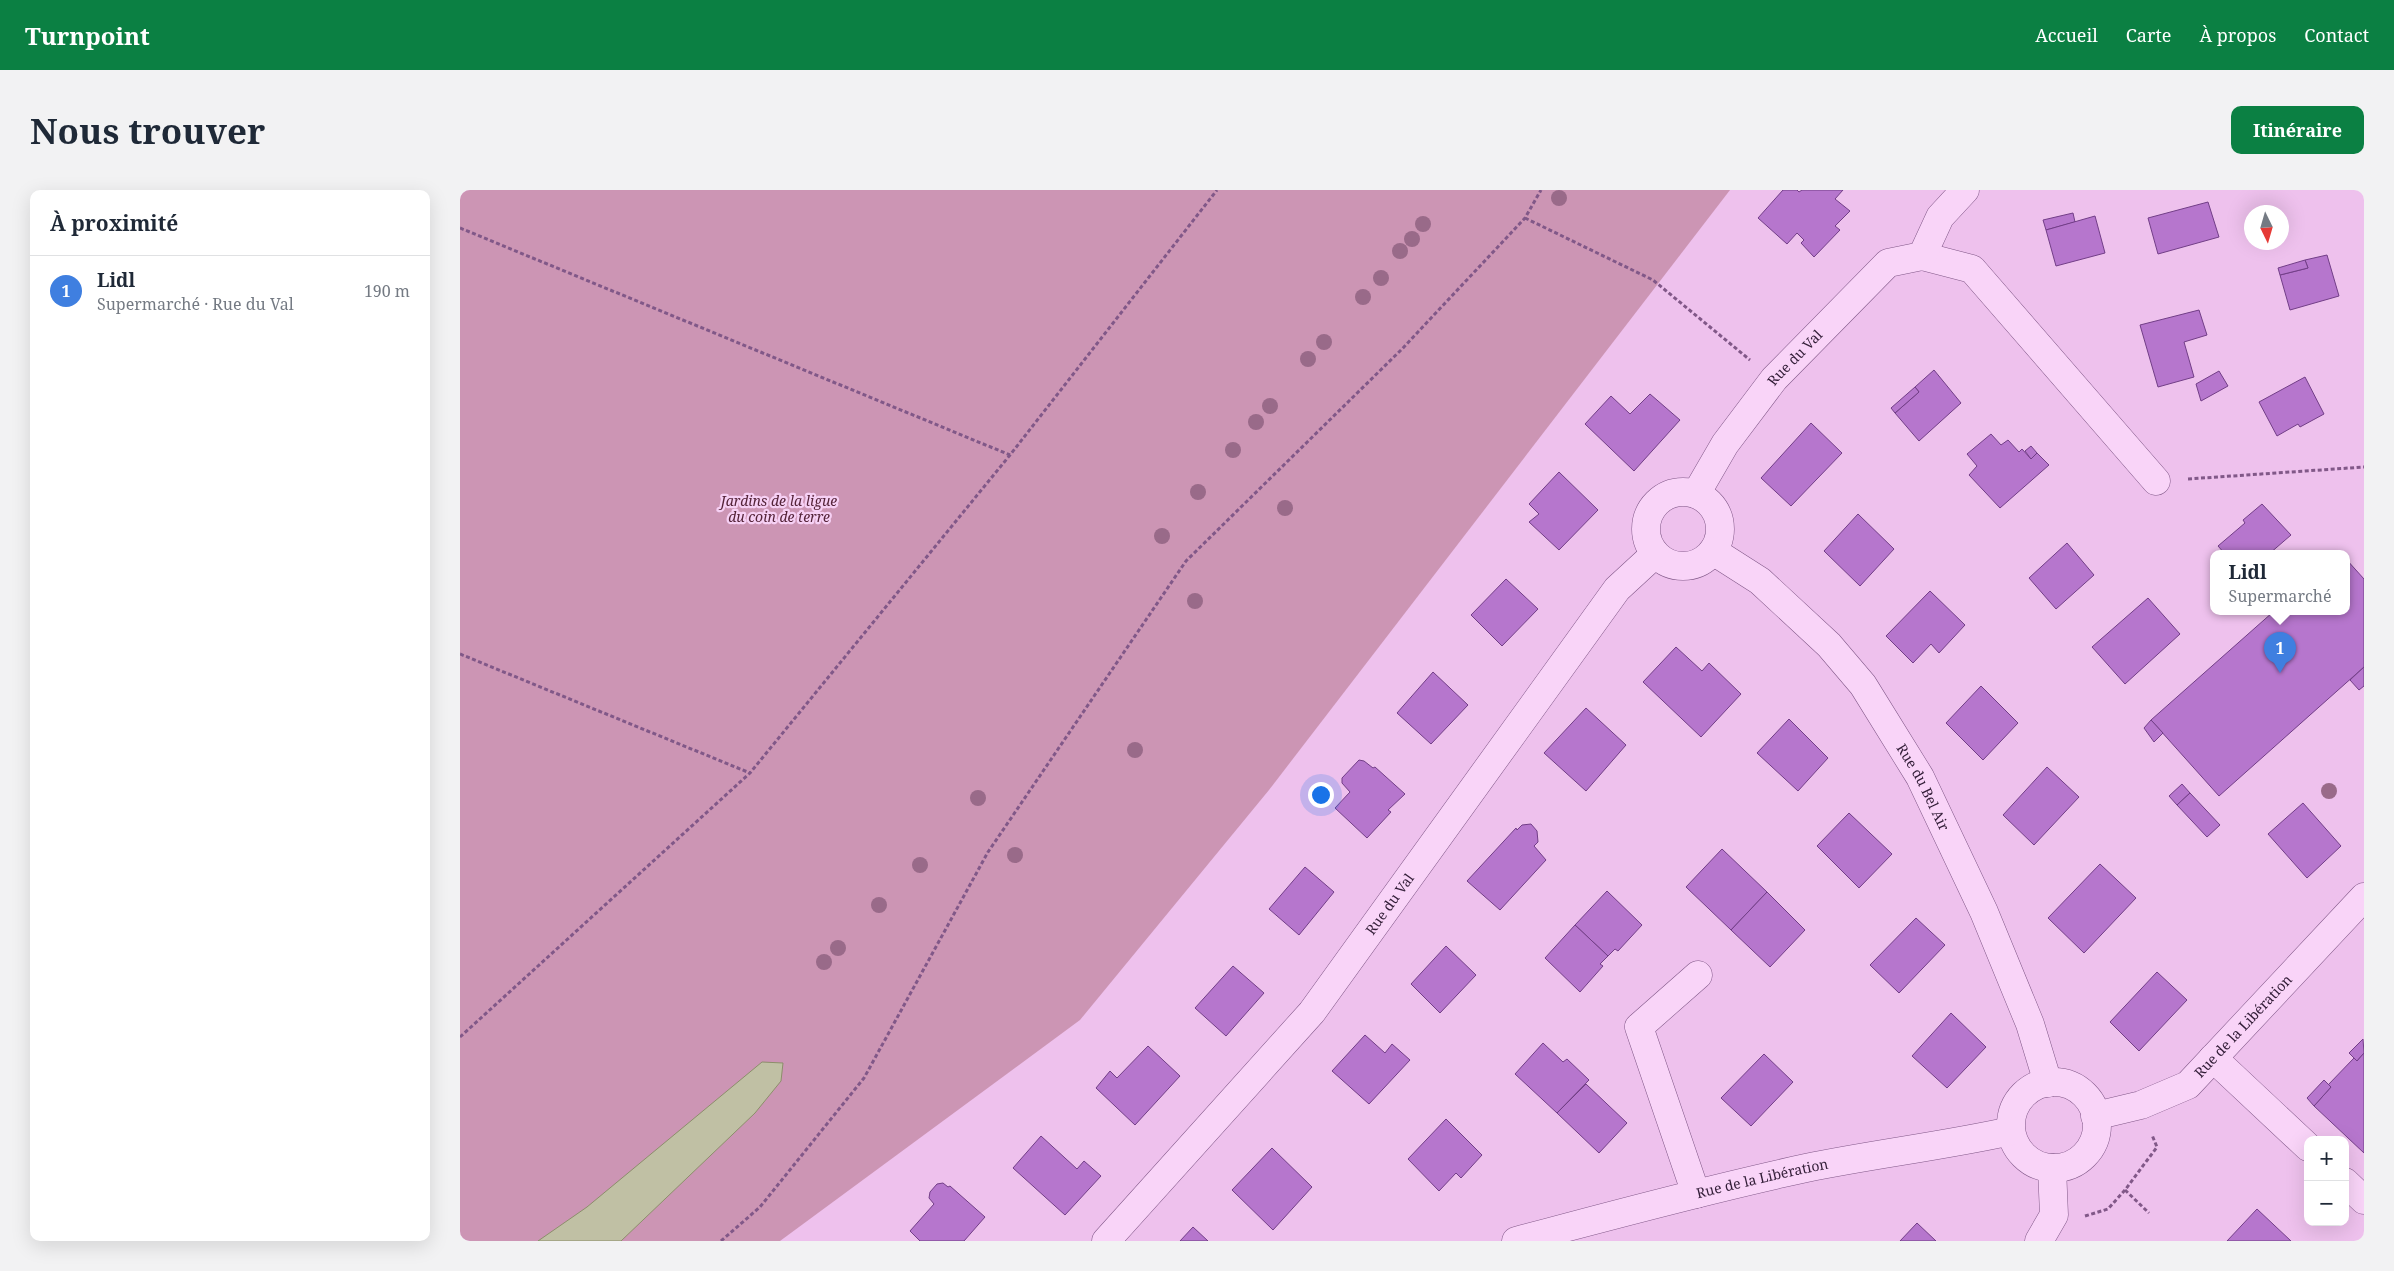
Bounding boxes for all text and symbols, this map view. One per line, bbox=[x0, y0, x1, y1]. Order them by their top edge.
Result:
text: Turnpoint bbox=[25, 19, 150, 52]
text: Accueil bbox=[2035, 23, 2098, 47]
text: Carte bbox=[2126, 23, 2171, 47]
text: À propos bbox=[2199, 23, 2276, 47]
text: Contact bbox=[2304, 23, 2369, 47]
button: Itinéraire bbox=[2231, 106, 2364, 154]
text: Nous trouver bbox=[30, 107, 265, 154]
north arrow bbox=[2244, 205, 2289, 250]
text: À proximité bbox=[50, 209, 178, 237]
text: Lidl bbox=[97, 267, 135, 293]
text: 1 bbox=[61, 280, 71, 302]
text: 190 m bbox=[364, 280, 410, 302]
text: Supermarché · Rue du Val bbox=[97, 293, 294, 315]
street label: Rue du Val bbox=[1763, 325, 1827, 389]
park label: Jardins de la ligue du coin de terre bbox=[718, 491, 837, 526]
popup bbox=[2210, 550, 2350, 615]
text: Lidl bbox=[2228, 559, 2267, 585]
text: Supermarché bbox=[2228, 585, 2332, 607]
pin: 1 bbox=[2264, 632, 2296, 673]
street label: Rue du Bel Air bbox=[1893, 740, 1954, 834]
your location bbox=[1308, 782, 1334, 808]
street label: Rue du Val bbox=[1361, 869, 1418, 938]
street label: Rue de la Libération bbox=[2190, 970, 2296, 1082]
map controls bbox=[2304, 1136, 2349, 1226]
button: + bbox=[2304, 1136, 2349, 1181]
street label: Rue de la Libération bbox=[1694, 1154, 1830, 1202]
button: − bbox=[2304, 1181, 2349, 1226]

